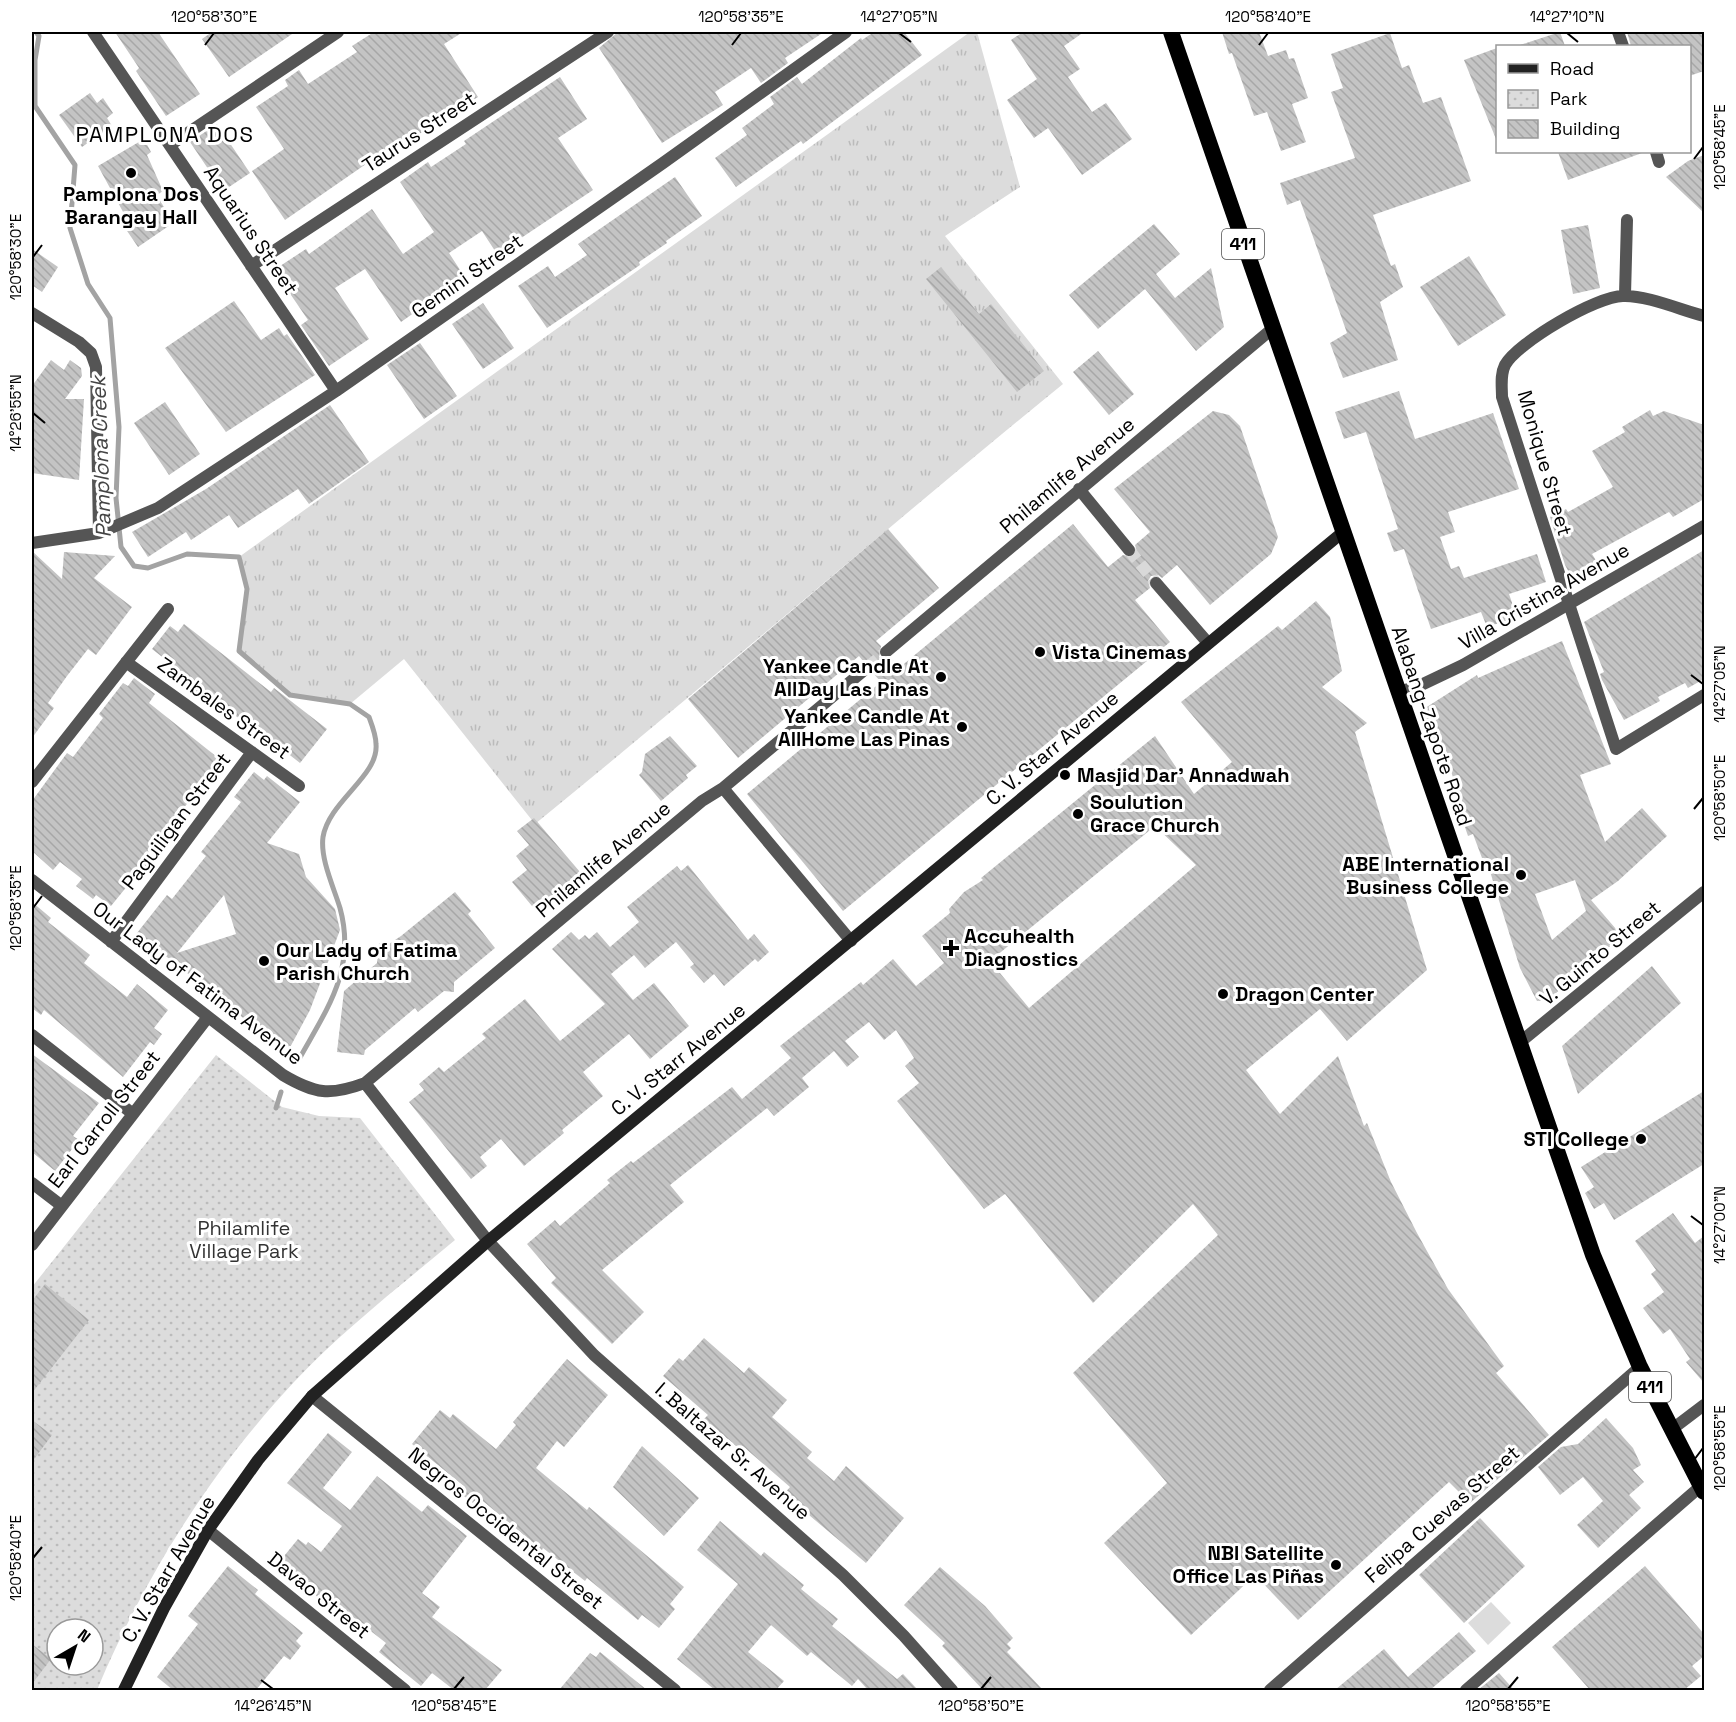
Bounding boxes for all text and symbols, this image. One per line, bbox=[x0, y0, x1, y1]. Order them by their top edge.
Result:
text: 120°58'30"E bbox=[171, 7, 257, 26]
text: 120°58'35"E bbox=[698, 7, 784, 26]
text: 14°27'05"N bbox=[860, 7, 938, 26]
text: 120°58'40"E bbox=[1225, 7, 1311, 26]
text: 14°27'10"N bbox=[1530, 7, 1604, 26]
legend bbox=[1496, 45, 1691, 153]
text: Road bbox=[1550, 57, 1594, 80]
street label: Taurus Street bbox=[357, 86, 481, 178]
text: Park bbox=[1550, 87, 1588, 110]
text: 120°58'45"E bbox=[1710, 104, 1729, 190]
text: Building bbox=[1550, 117, 1620, 140]
district label: PAMPLONA DOS bbox=[76, 120, 255, 148]
street label: Aquarius Street bbox=[198, 160, 304, 300]
marker: Pamplona Dos Barangay Hall bbox=[124, 166, 138, 180]
place label: Pamplona Dos Barangay Hall bbox=[63, 181, 199, 230]
text: 120°58'30"E bbox=[6, 214, 25, 300]
street label: Gemini Street bbox=[406, 228, 528, 324]
road number: 411 bbox=[1222, 229, 1264, 259]
water label: Pamplona Creek bbox=[84, 373, 117, 538]
text: 14°26'55"N bbox=[6, 374, 25, 452]
street label: Monique Street bbox=[1512, 387, 1578, 539]
street label: Philamlife Avenue bbox=[994, 411, 1140, 539]
street label: Villa Cristina Avenue bbox=[1454, 537, 1634, 655]
street label: Alabang-Zapote Road bbox=[1386, 623, 1478, 829]
place label: Vista Cinemas bbox=[1052, 639, 1187, 665]
marker: Vista Cinemas bbox=[1033, 645, 1047, 659]
text: 14°27'05"N bbox=[1710, 645, 1729, 723]
street label: Zambales Street bbox=[152, 651, 296, 765]
place label: Yankee Candle At AllDay Las Pinas bbox=[763, 653, 929, 702]
marker: Yankee Candle At AllDay Las Pinas bbox=[934, 670, 948, 684]
street label: C. V. Starr Avenue bbox=[980, 685, 1124, 811]
place label: Yankee Candle At AllHome Las Pinas bbox=[778, 703, 950, 752]
marker: Yankee Candle At AllHome Las Pinas bbox=[955, 720, 969, 734]
street label: Paguiligan Street bbox=[116, 747, 236, 895]
text: 120°58'50"E bbox=[1710, 755, 1729, 841]
place label: Masjid Dar' Annadwah bbox=[1077, 762, 1290, 788]
marker: Masjid Dar' Annadwah bbox=[1058, 768, 1072, 782]
place label: Soulution Grace Church bbox=[1090, 789, 1220, 838]
street label: Philamlife Avenue bbox=[530, 795, 676, 923]
marker: Soulution Grace Church bbox=[1071, 807, 1085, 821]
place label: ABE International Business College bbox=[1342, 851, 1509, 900]
text: 120°58'35"E bbox=[6, 865, 25, 951]
marker: ABE International Business College bbox=[1514, 868, 1528, 882]
street label: Our Lady of Fatima Avenue bbox=[88, 895, 308, 1071]
street label: V. Guinto Street bbox=[1534, 895, 1666, 1011]
place label: Accuhealth Diagnostics bbox=[964, 923, 1078, 972]
place label: Our Lady of Fatima Parish Church bbox=[276, 937, 458, 986]
marker: Accuhealth Diagnostics bbox=[942, 939, 960, 957]
marker: Our Lady of Fatima Parish Church bbox=[257, 954, 271, 968]
place label: Dragon Center bbox=[1235, 981, 1375, 1007]
marker: Dragon Center bbox=[1216, 987, 1230, 1001]
street label: C. V. Starr Avenue bbox=[605, 997, 751, 1121]
street label: Earl Carroll Street bbox=[42, 1045, 166, 1193]
place label: STI College bbox=[1524, 1126, 1629, 1152]
marker: STI College bbox=[1634, 1132, 1648, 1146]
text: 14°27'00"N bbox=[1710, 1186, 1729, 1264]
park label: Philamlife Village Park bbox=[189, 1215, 299, 1264]
road number: 411 bbox=[1629, 1372, 1671, 1402]
street label: I. Baltazar Sr. Avenue bbox=[650, 1376, 816, 1526]
text: 120°58'55"E bbox=[1710, 1405, 1729, 1491]
street label: Felipa Cuevas Street bbox=[1359, 1440, 1525, 1588]
street label: Negros Occidental Street bbox=[403, 1441, 609, 1615]
street label: C. V. Starr Avenue bbox=[115, 1491, 221, 1647]
text: 120°58'40"E bbox=[6, 1515, 25, 1601]
place label: NBI Satellite Office Las Piñas bbox=[1173, 1540, 1324, 1589]
street label: Davao Street bbox=[262, 1546, 376, 1644]
marker: NBI Satellite Office Las Piñas bbox=[1329, 1558, 1343, 1572]
north arrow bbox=[45, 1617, 105, 1677]
text: N bbox=[73, 1624, 95, 1647]
text: 14°26'45"N bbox=[234, 1696, 312, 1715]
text: 120°58'45"E bbox=[411, 1696, 497, 1715]
text: 120°58'50"E bbox=[938, 1696, 1024, 1715]
text: 120°58'55"E bbox=[1465, 1696, 1551, 1715]

